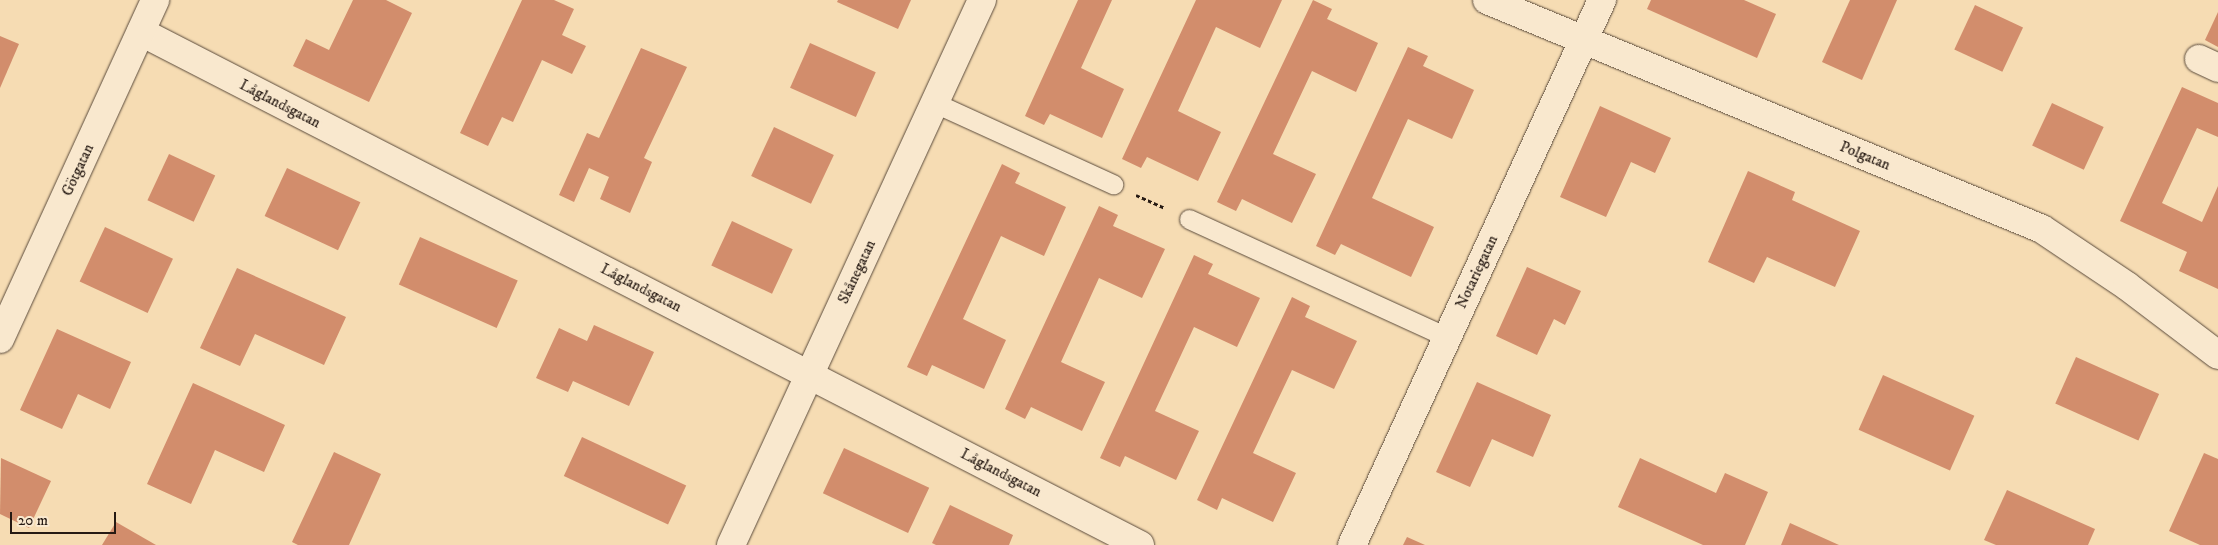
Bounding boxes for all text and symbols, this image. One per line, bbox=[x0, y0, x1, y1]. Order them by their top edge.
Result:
street label: Låglandsgatan bbox=[237, 76, 323, 132]
street label: Polgatan bbox=[1837, 138, 1893, 174]
street label: Götgatan bbox=[58, 141, 98, 199]
street label: Notariegatan bbox=[1452, 232, 1502, 312]
street label: Skånegatan bbox=[834, 237, 880, 307]
street label: Låglandsgatan bbox=[598, 260, 684, 316]
street label: Låglandsgatan bbox=[958, 445, 1044, 501]
scale bar bbox=[12, 502, 119, 534]
text: 20 m bbox=[18, 511, 48, 530]

